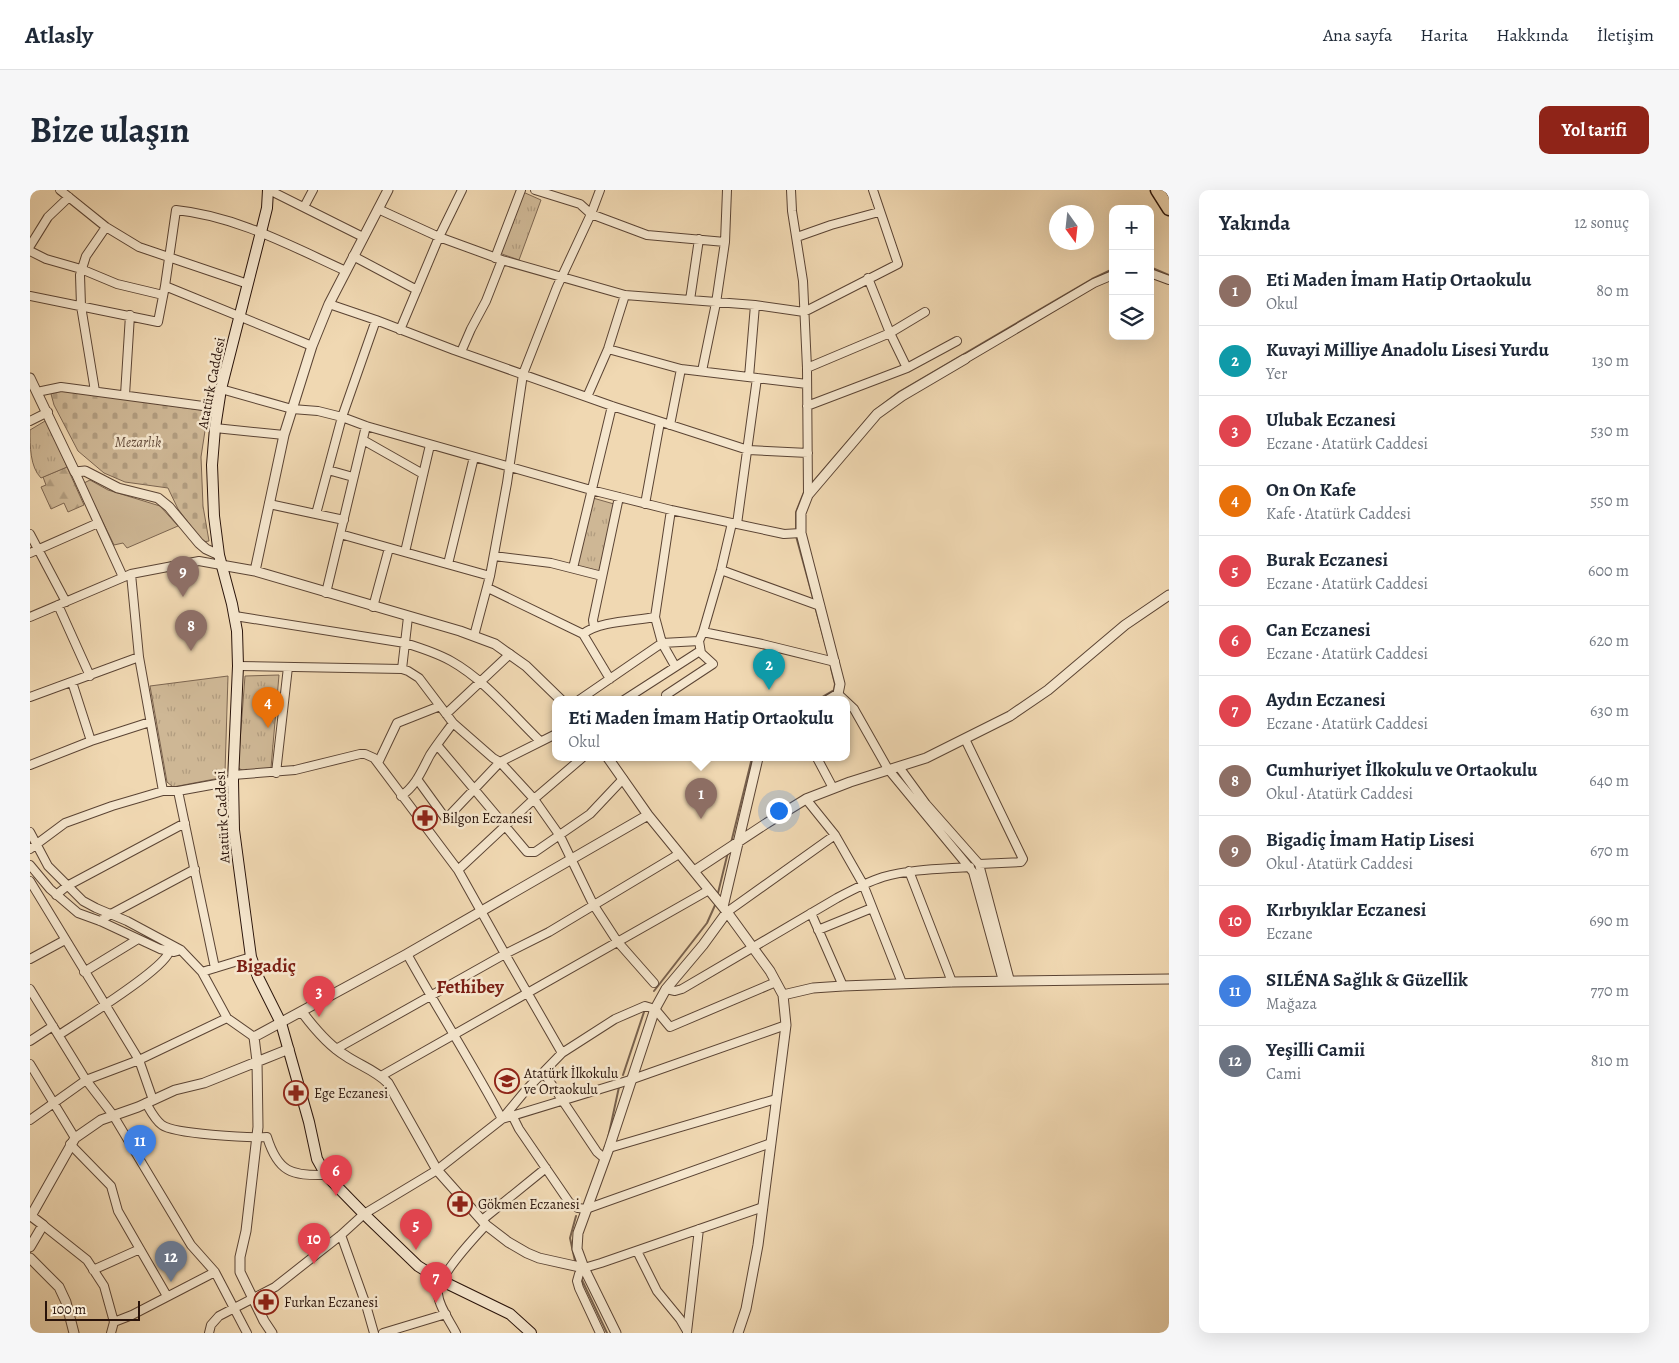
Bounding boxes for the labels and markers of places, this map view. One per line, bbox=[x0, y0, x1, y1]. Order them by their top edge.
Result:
pin: 9 bbox=[167, 556, 199, 597]
pin: 8 bbox=[175, 610, 207, 651]
pin: 2 bbox=[753, 649, 785, 690]
pin: 4 bbox=[252, 687, 284, 728]
pin: 1 bbox=[685, 778, 717, 819]
pharmacy icon: Bilgon Eczanesi bbox=[412, 805, 438, 831]
place label: Bilgon Eczanesi bbox=[442, 809, 532, 828]
pin: 3 bbox=[303, 976, 335, 1017]
place label: Atatürk İlkokulu ve Ortaokulu bbox=[523, 1064, 619, 1099]
school or university icon: Atatürk İlkokulu ve Ortaokulu bbox=[494, 1068, 520, 1094]
pharmacy icon: Ege Eczanesi bbox=[283, 1080, 309, 1106]
place label: Ege Eczanesi bbox=[314, 1084, 388, 1103]
pin: 11 bbox=[124, 1125, 156, 1166]
pin: 6 bbox=[320, 1155, 352, 1196]
pharmacy icon: Gökmen Eczanesi bbox=[447, 1191, 473, 1217]
place label: Gökmen Eczanesi bbox=[478, 1195, 580, 1214]
pin: 5 bbox=[400, 1209, 432, 1250]
pin: 10 bbox=[298, 1223, 330, 1264]
pin: 12 bbox=[155, 1241, 187, 1282]
pin: 7 bbox=[420, 1262, 452, 1303]
pharmacy icon: Furkan Eczanesi bbox=[253, 1289, 279, 1315]
place label: Furkan Eczanesi bbox=[284, 1293, 378, 1312]

